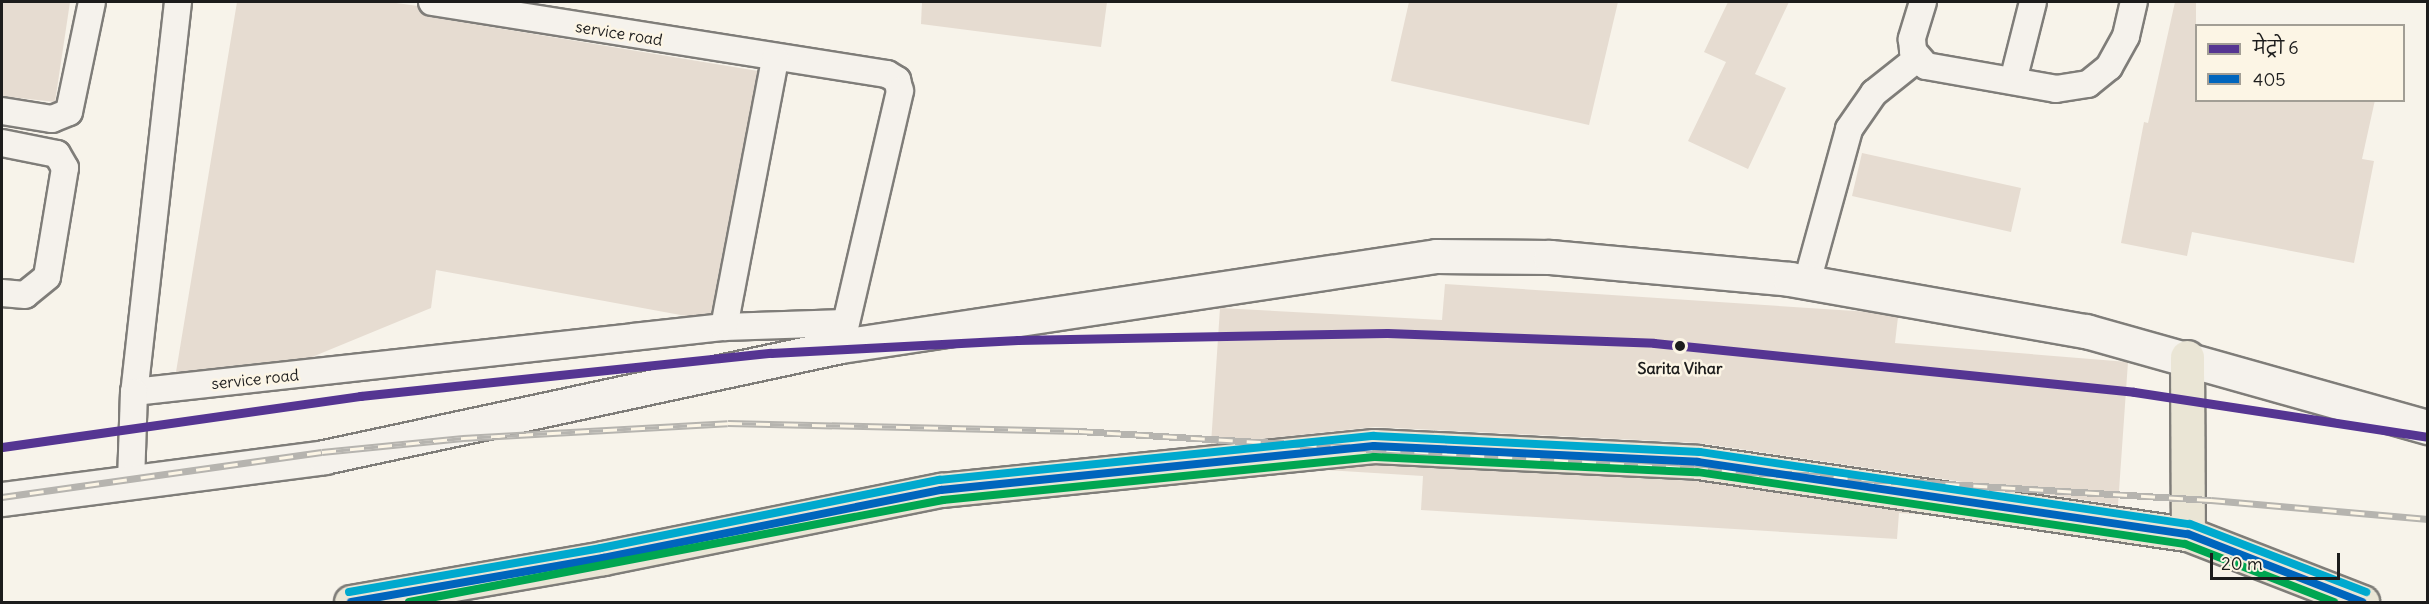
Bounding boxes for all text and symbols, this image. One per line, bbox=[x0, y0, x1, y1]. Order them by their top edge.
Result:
street label: service road bbox=[574, 17, 664, 49]
legend bbox=[2195, 24, 2405, 102]
text: मेट्रो 6 bbox=[2253, 36, 2299, 59]
text: 405 bbox=[2253, 68, 2286, 91]
marker: Sarita Vihar bbox=[1670, 336, 1690, 356]
place label: Sarita Vihar bbox=[1638, 358, 1722, 378]
street label: service road bbox=[210, 365, 300, 393]
scale bar bbox=[2213, 541, 2344, 579]
text: 20 m bbox=[2221, 552, 2263, 575]

